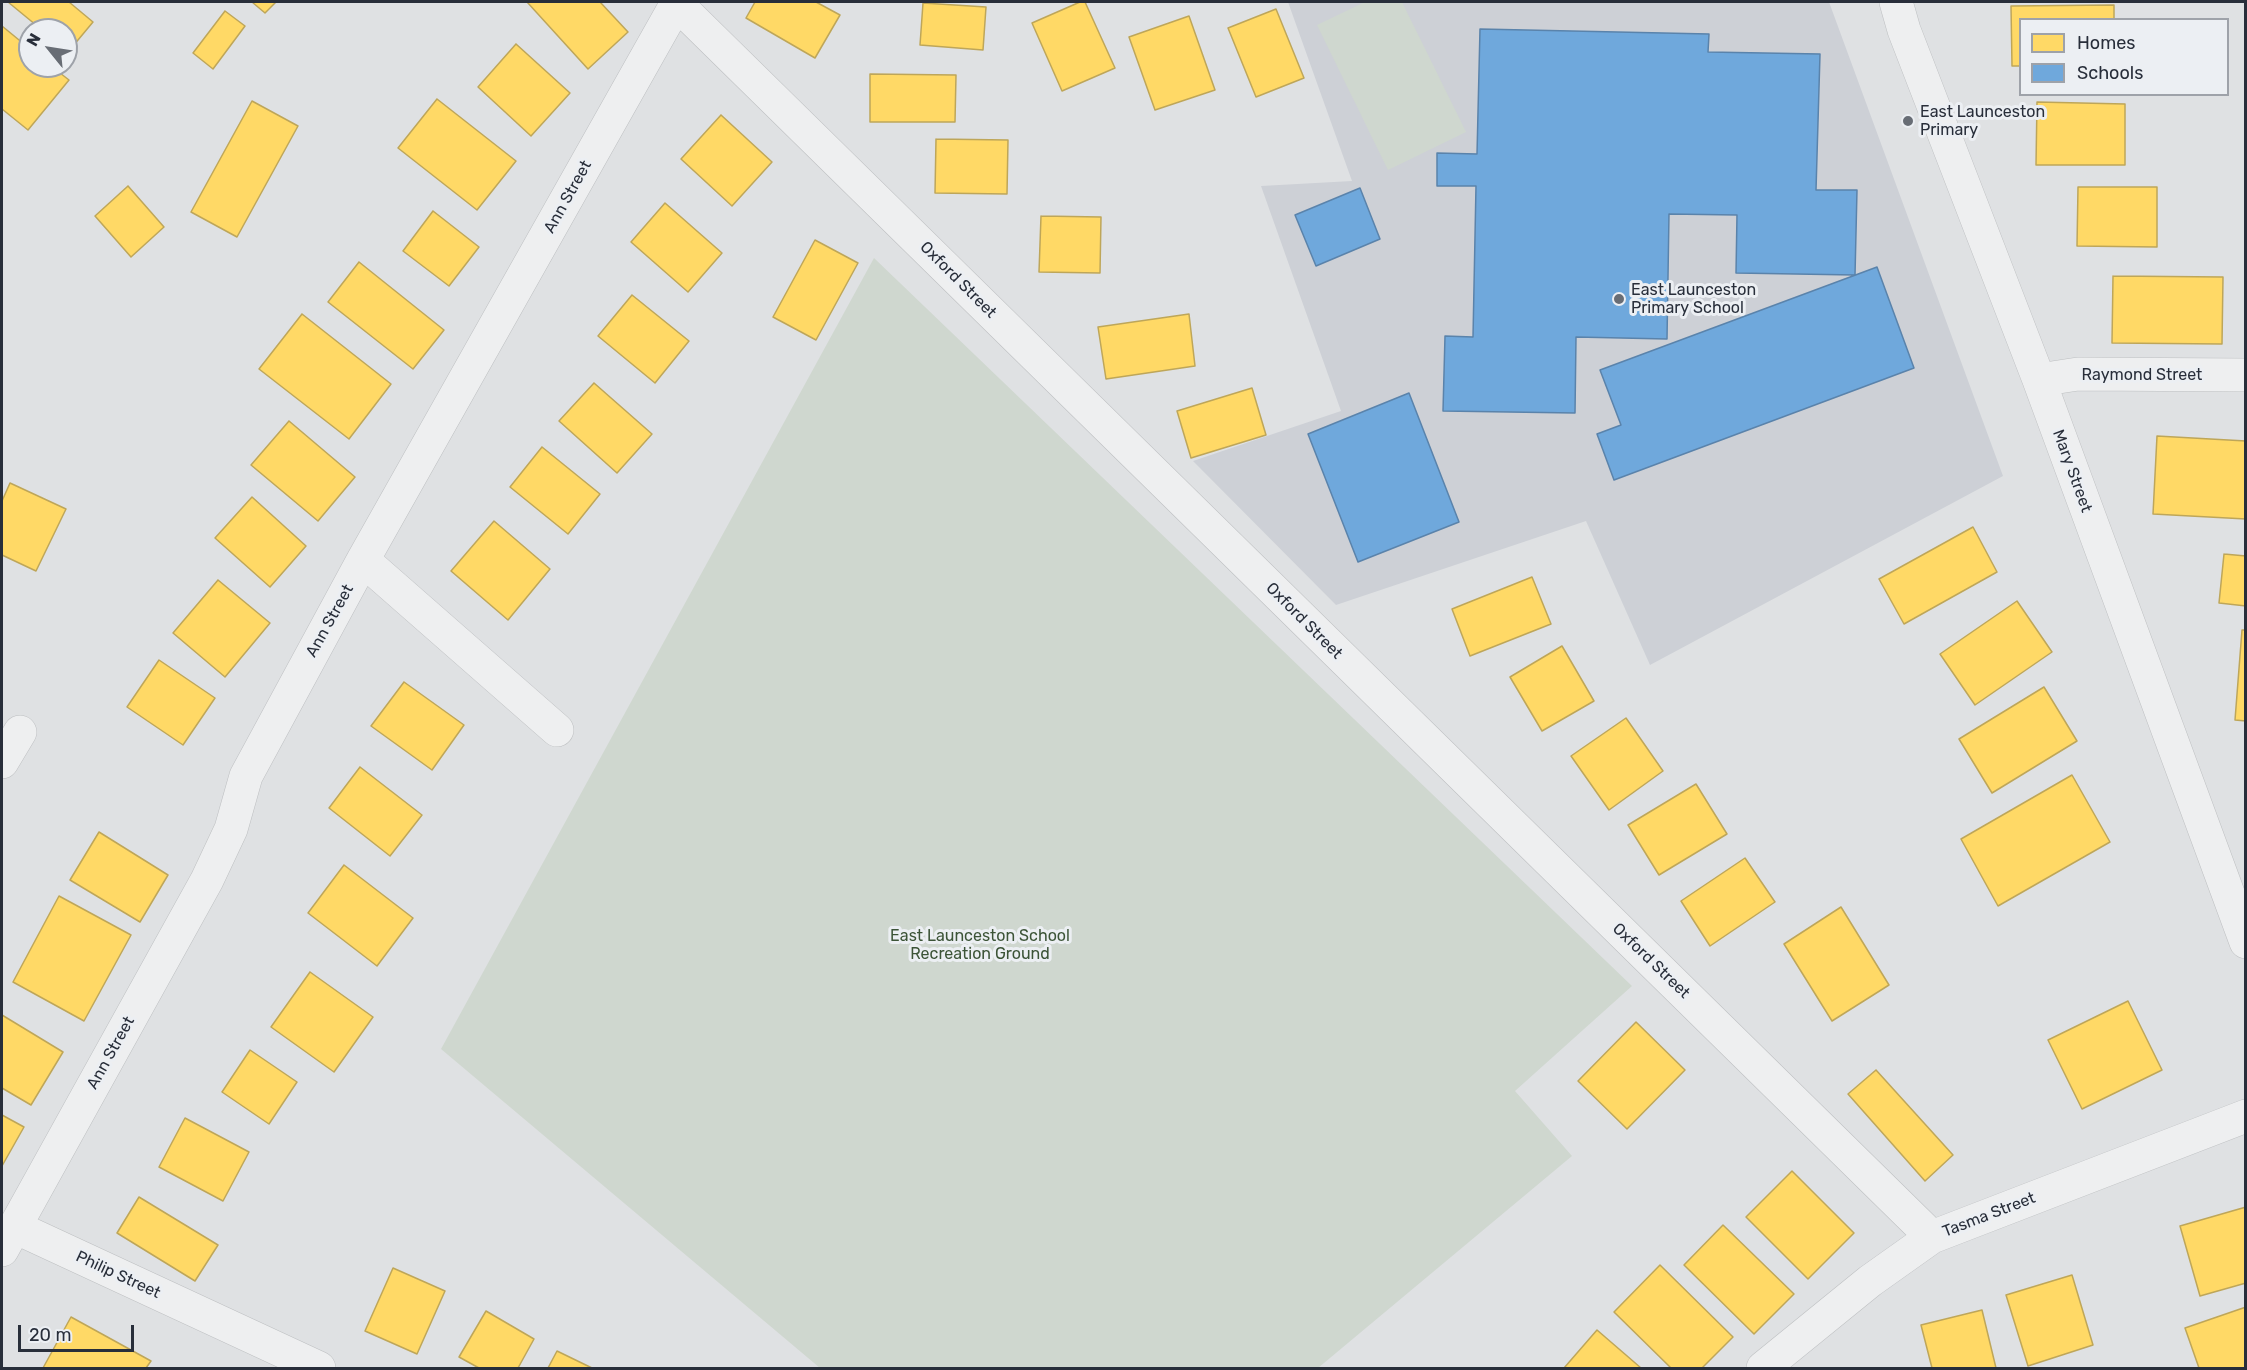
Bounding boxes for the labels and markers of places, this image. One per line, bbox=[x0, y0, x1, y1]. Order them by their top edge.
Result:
place label: East Launceston Primary bbox=[1920, 102, 2045, 140]
marker: East Launceston Primary bbox=[1901, 114, 1915, 128]
place label: East Launceston Primary School bbox=[1631, 280, 1756, 318]
marker: East Launceston Primary School bbox=[1612, 292, 1626, 306]

